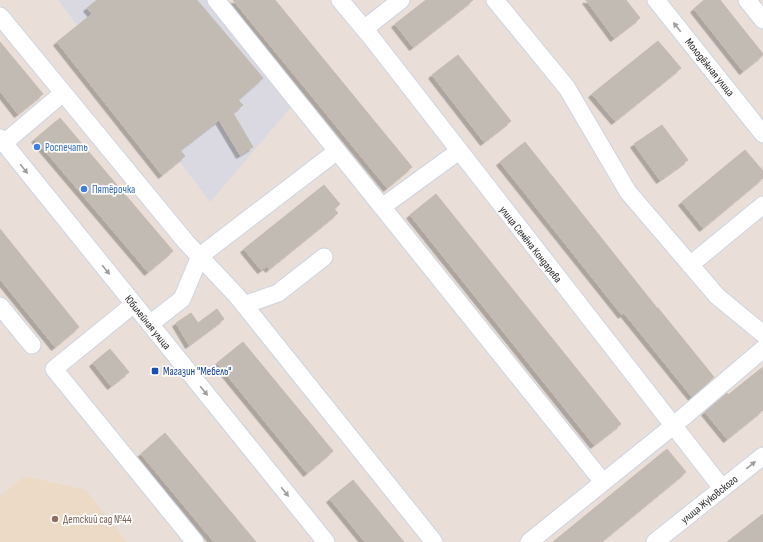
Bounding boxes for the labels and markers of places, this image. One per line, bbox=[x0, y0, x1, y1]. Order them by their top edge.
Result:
place label: Роспечать bbox=[45, 141, 88, 154]
marker: Роспечать bbox=[32, 142, 42, 152]
place label: Пятёрочка bbox=[92, 183, 135, 196]
marker: Пятёрочка bbox=[79, 184, 89, 194]
place label: Магазин "Мебель" bbox=[163, 365, 232, 378]
marker: Магазин "Мебель" bbox=[150, 366, 160, 376]
place label: Детский сад №44 bbox=[63, 513, 132, 526]
marker: Детский сад №44 bbox=[50, 514, 60, 524]

